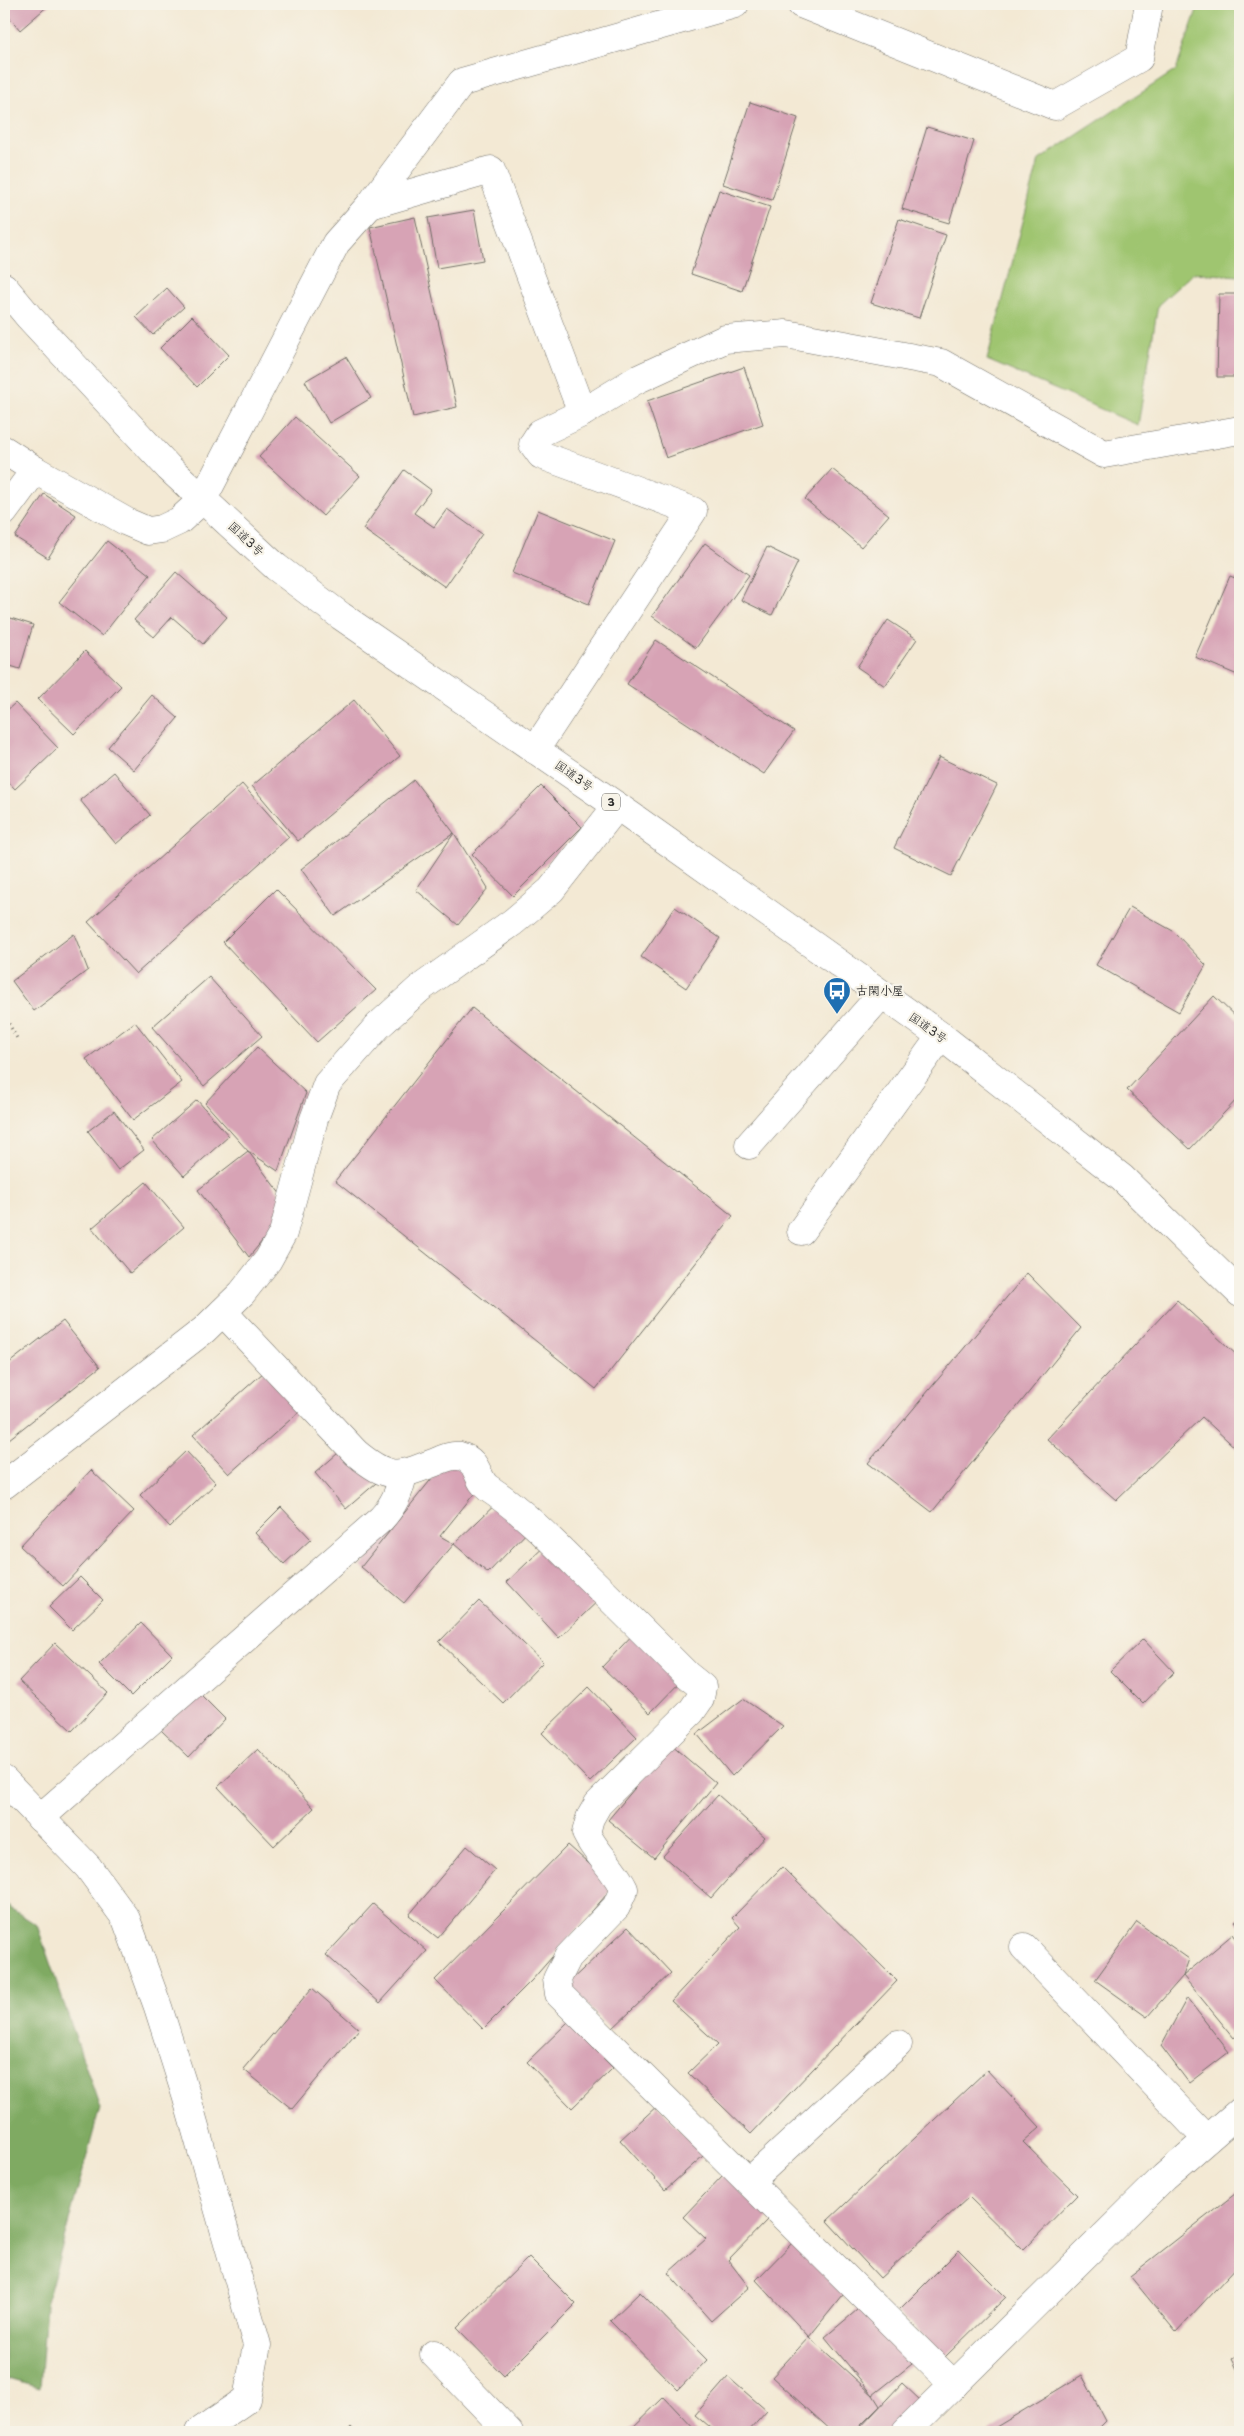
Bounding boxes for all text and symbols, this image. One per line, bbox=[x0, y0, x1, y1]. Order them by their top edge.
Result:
street label: 国道3号 bbox=[224, 517, 269, 560]
street label: 国道3号 bbox=[551, 755, 598, 795]
road number: 3 bbox=[602, 794, 620, 810]
bus stop icon: 古閑小屋 bbox=[822, 976, 852, 1015]
place label: 古閑小屋 bbox=[856, 981, 904, 999]
street label: 国道3号 bbox=[905, 1007, 952, 1047]

